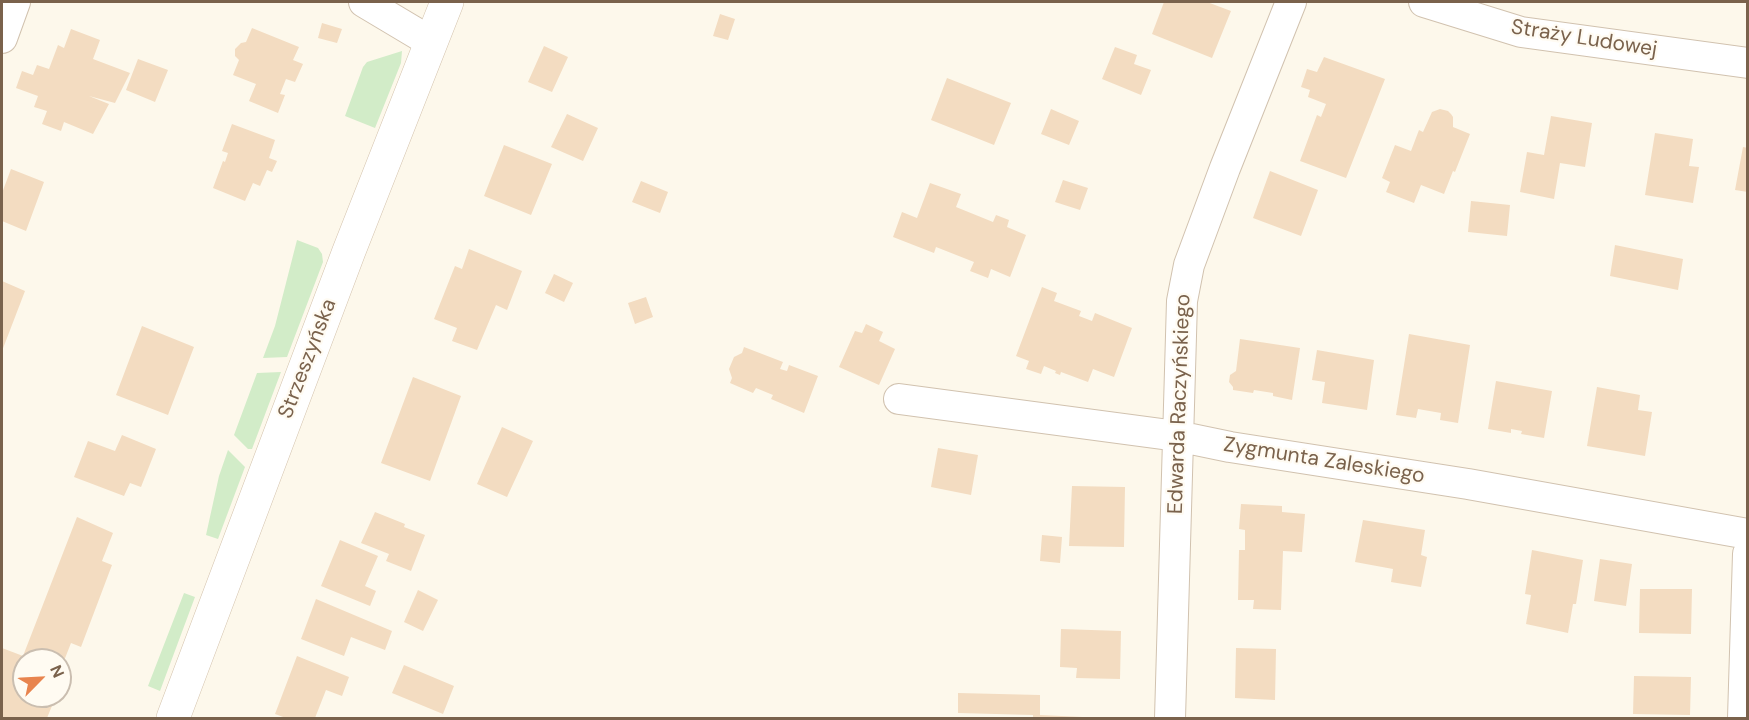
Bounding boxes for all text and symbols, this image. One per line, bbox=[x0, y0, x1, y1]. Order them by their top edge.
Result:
street label: Straży Ludowej bbox=[1509, 15, 1659, 63]
street label: Edwarda Raczyńskiego bbox=[1164, 293, 1196, 515]
street label: Strzeszyńska bbox=[274, 296, 342, 422]
street label: Zygmunta Zaleskiego bbox=[1222, 433, 1426, 489]
north arrow bbox=[12, 648, 72, 708]
text: N bbox=[45, 662, 69, 681]

